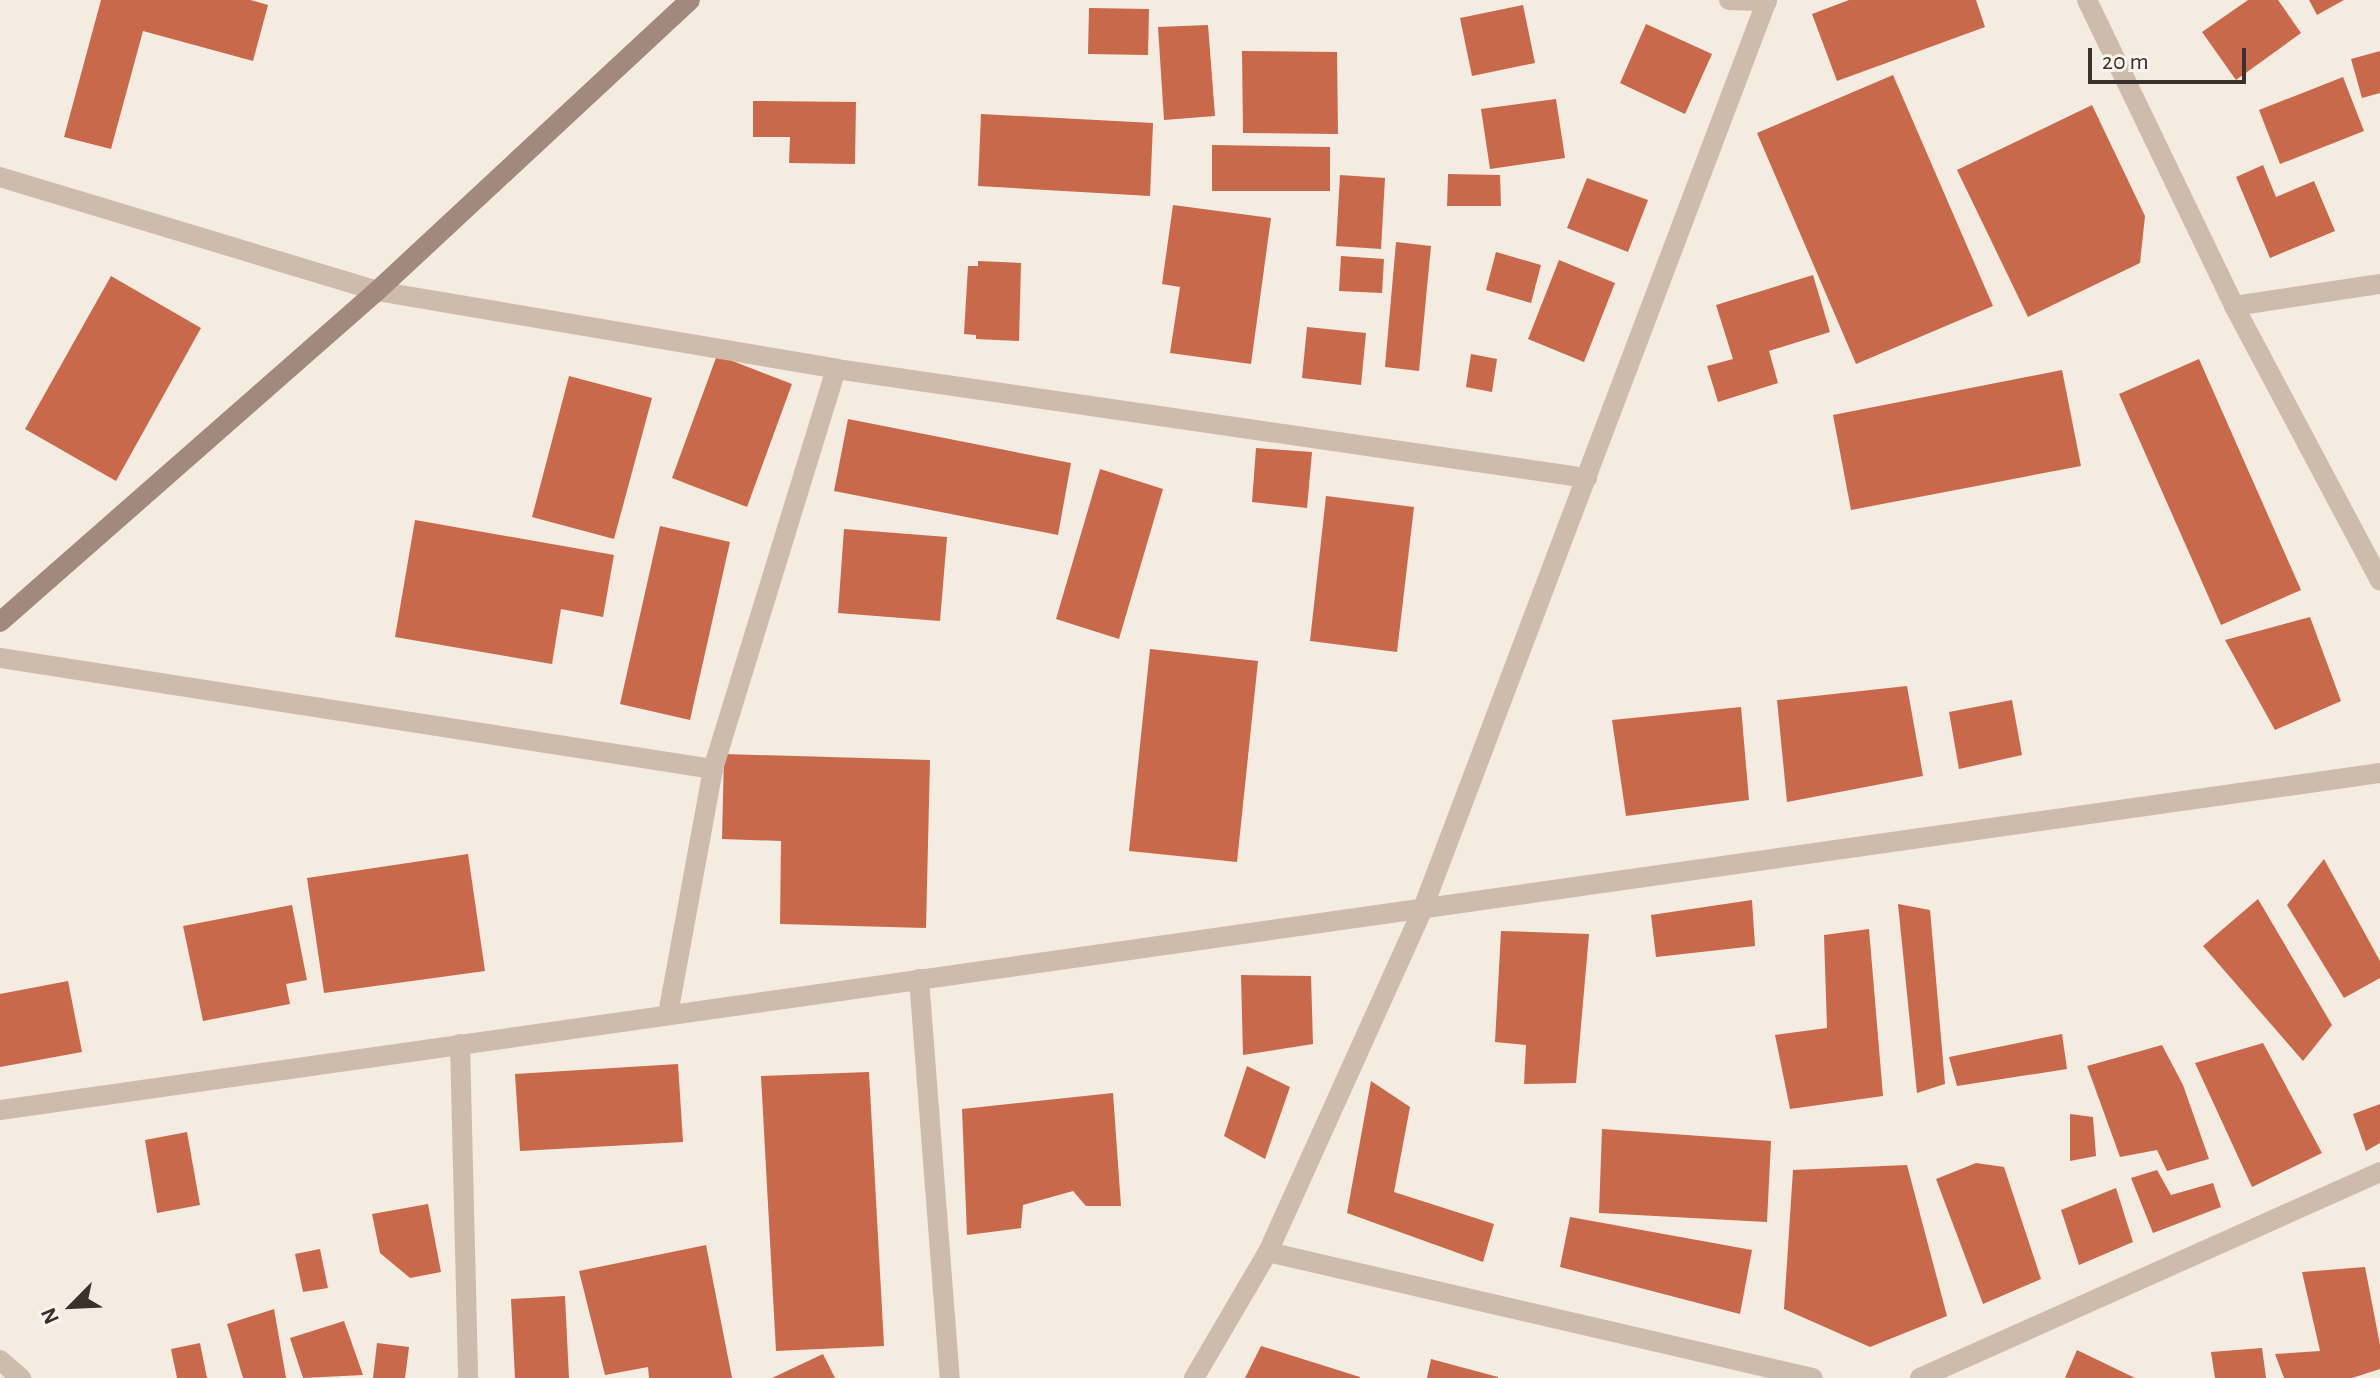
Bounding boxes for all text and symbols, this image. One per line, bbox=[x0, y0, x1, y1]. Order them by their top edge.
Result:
scale bar bbox=[2092, 32, 2250, 82]
text: 20 m bbox=[2102, 50, 2149, 74]
north arrow bbox=[32, 1266, 112, 1346]
text: N bbox=[37, 1304, 63, 1327]

